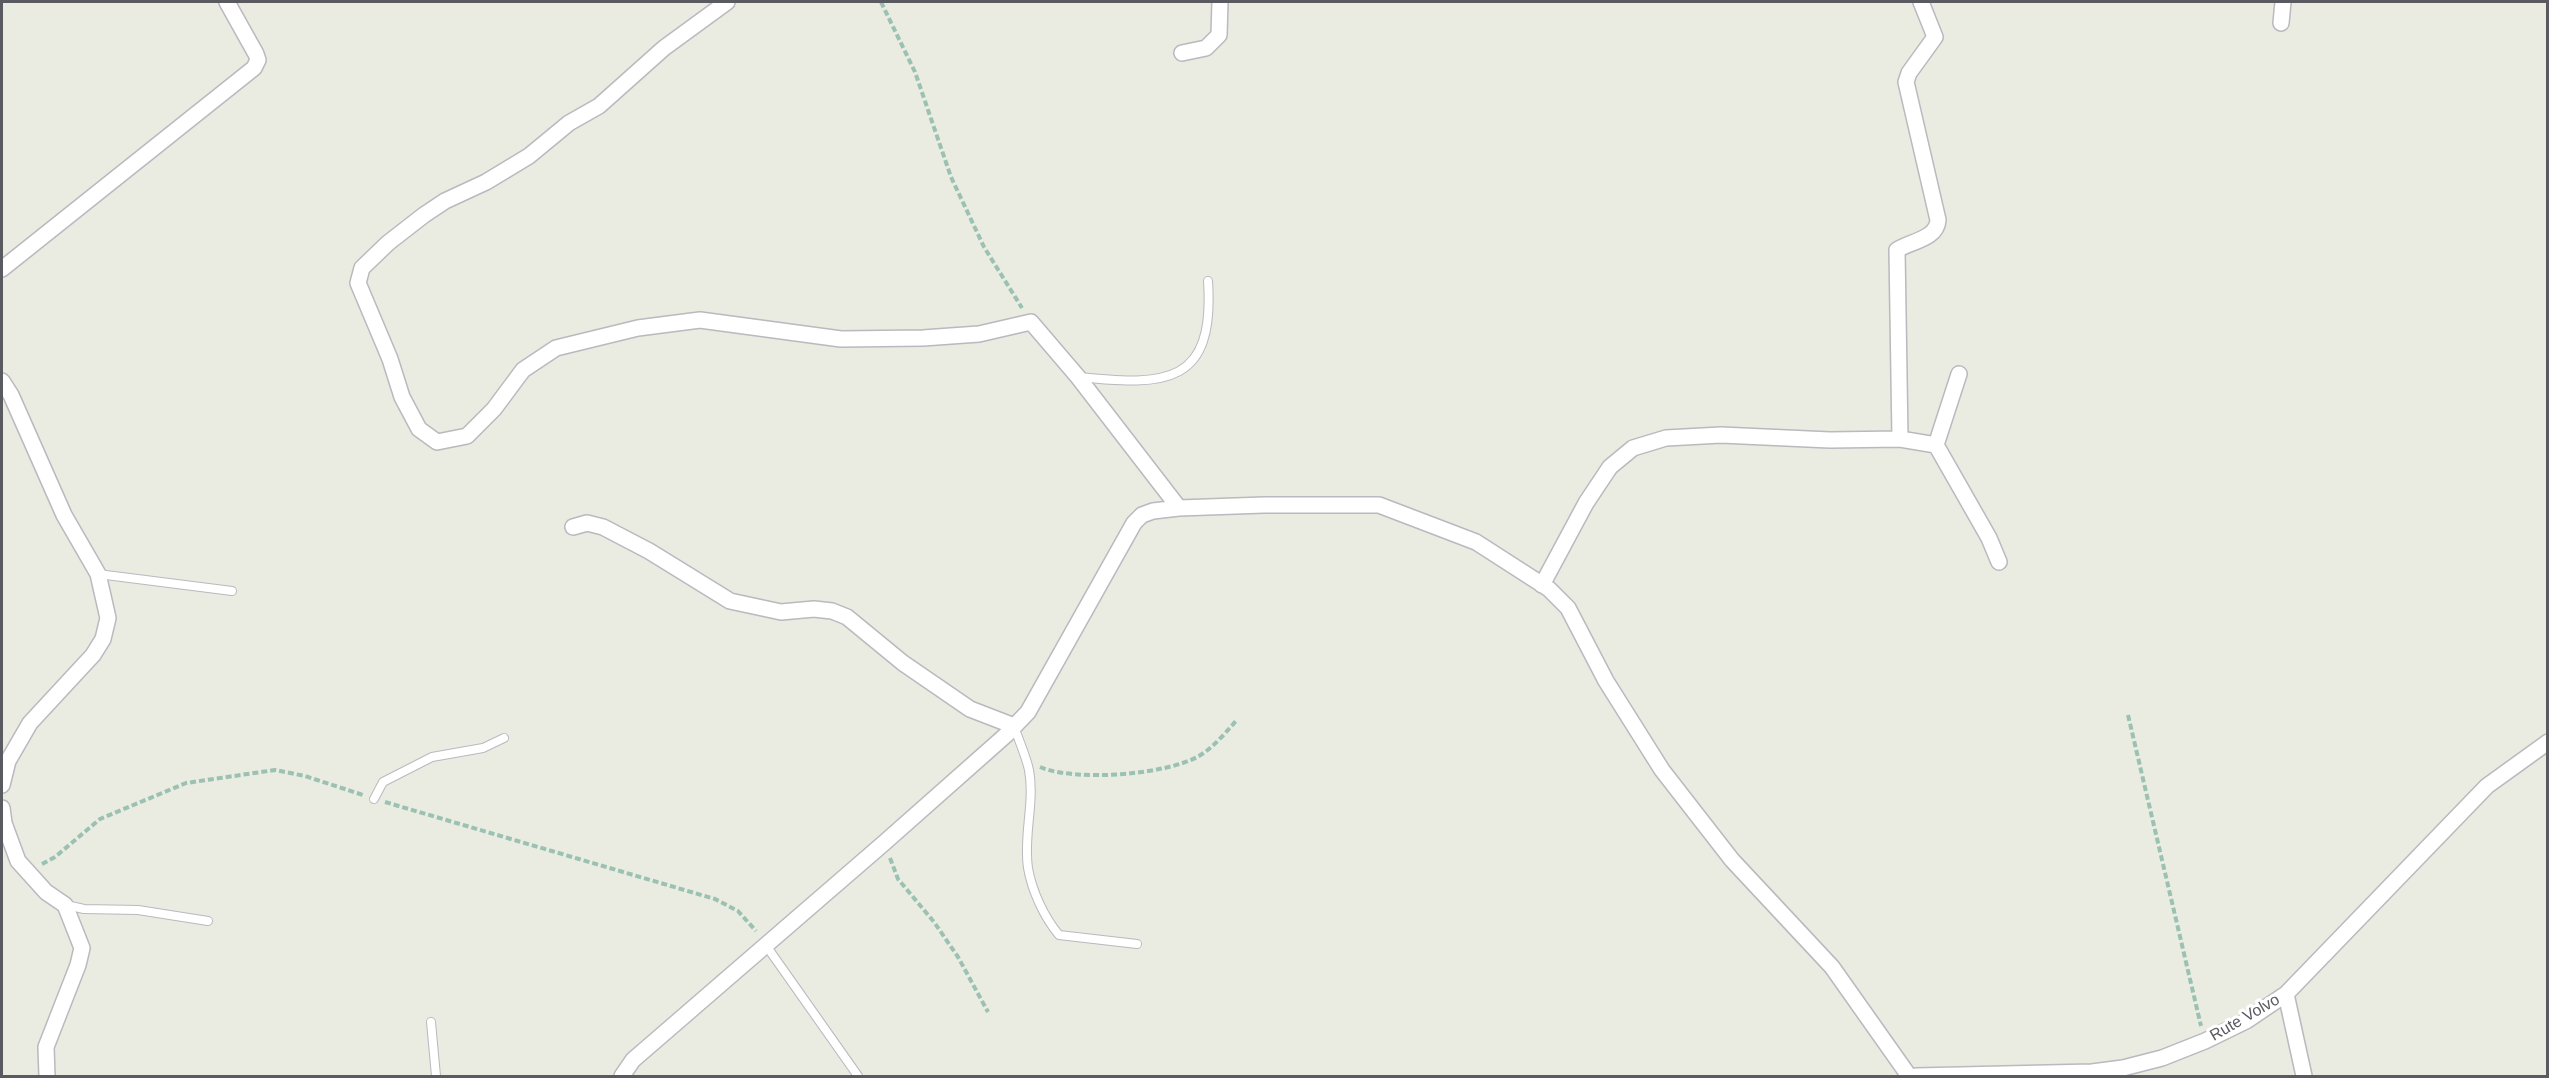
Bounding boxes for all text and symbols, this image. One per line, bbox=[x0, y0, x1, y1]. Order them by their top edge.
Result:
street label: Rute Volvo bbox=[2207, 990, 2283, 1046]

